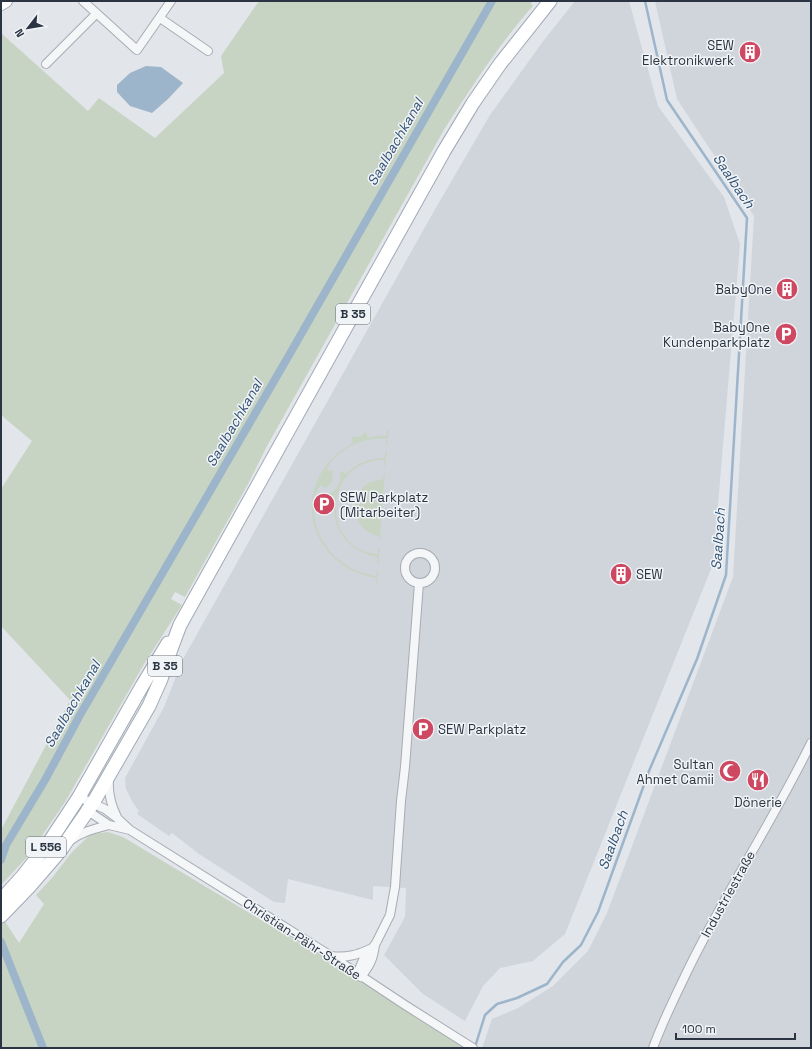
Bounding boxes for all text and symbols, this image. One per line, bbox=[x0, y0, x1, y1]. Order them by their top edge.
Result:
north arrow bbox=[8, 8, 48, 48]
text: N bbox=[12, 26, 27, 40]
place label: SEW Elektronikwerk bbox=[642, 37, 734, 69]
building icon: SEW Elektronikwerk bbox=[737, 39, 763, 65]
water label: Saalbachkanal bbox=[363, 94, 428, 189]
water label: Saalbach bbox=[709, 150, 759, 212]
building icon: BabyOne bbox=[774, 276, 800, 302]
place label: BabyOne bbox=[715, 281, 772, 298]
road number: B 35 bbox=[336, 304, 370, 324]
place label: BabyOne Kundenparkplatz bbox=[663, 319, 770, 351]
parking icon: BabyOne Kundenparkplatz bbox=[773, 321, 799, 347]
water label: Saalbachkanal bbox=[202, 375, 267, 470]
place label: SEW Parkplatz (Mitarbeiter) bbox=[340, 489, 429, 521]
parking icon: SEW Parkplatz (Mitarbeiter) bbox=[311, 491, 337, 517]
water label: Saalbach bbox=[707, 507, 729, 571]
building icon: SEW bbox=[608, 561, 634, 587]
place label: SEW bbox=[636, 566, 663, 583]
water label: Saalbachkanal bbox=[40, 656, 105, 751]
road number: B 35 bbox=[148, 656, 182, 676]
parking icon: SEW Parkplatz bbox=[410, 716, 436, 742]
place label: SEW Parkplatz bbox=[438, 721, 527, 738]
place label: Sultan Ahmet Camii bbox=[637, 756, 714, 788]
mosque icon: Sultan Ahmet Camii bbox=[717, 758, 743, 784]
restaurant icon: Dönerie bbox=[745, 767, 771, 793]
place label: Dönerie bbox=[734, 794, 782, 811]
water label: Saalbach bbox=[594, 807, 632, 872]
road number: L 556 bbox=[26, 837, 66, 857]
street label: Industriestraße bbox=[697, 848, 759, 940]
street label: Christian-Pähr-Straße bbox=[240, 894, 364, 984]
scale bar bbox=[676, 1015, 795, 1041]
text: 100 m bbox=[682, 1021, 716, 1037]

